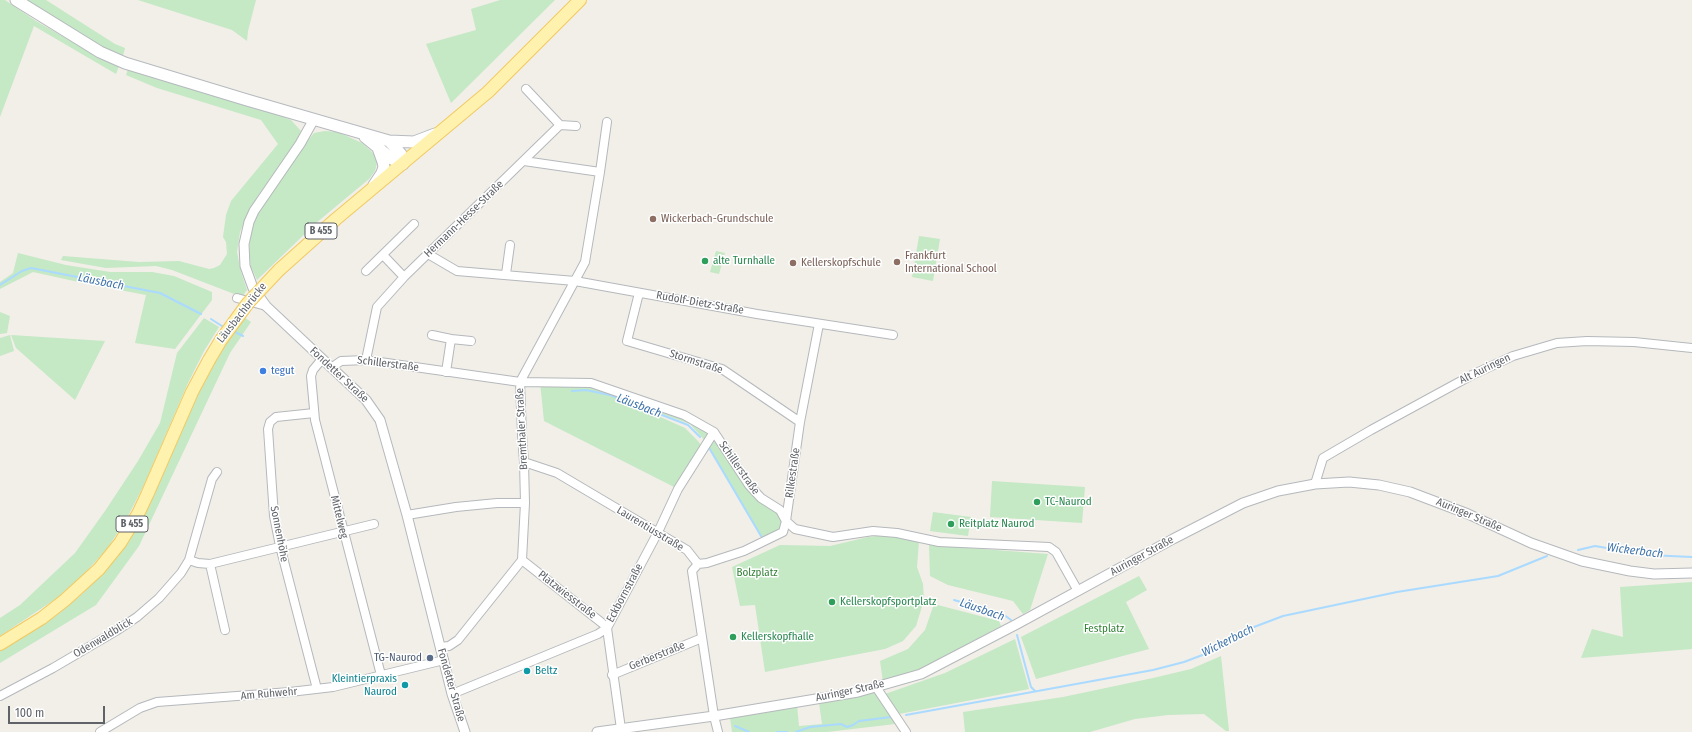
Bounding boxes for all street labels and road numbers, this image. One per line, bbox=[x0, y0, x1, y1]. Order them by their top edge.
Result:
street label: Hermann-Hesse-Straße bbox=[422, 178, 506, 260]
road number: B 455 bbox=[305, 223, 337, 239]
street label: Läusbachbrücke bbox=[214, 280, 270, 346]
street label: Rudolf-Dietz-Straße bbox=[655, 289, 745, 317]
street label: Fondetter Straße bbox=[307, 344, 371, 406]
street label: Stormstraße bbox=[668, 347, 724, 377]
street label: Alt Auringen bbox=[1457, 351, 1513, 387]
street label: Schillerstraße bbox=[356, 354, 420, 374]
street label: Bremthaler Straße bbox=[513, 388, 531, 470]
street label: Schillerstraße bbox=[716, 439, 762, 497]
street label: Rilkestraße bbox=[783, 447, 803, 499]
street label: Mittelweg bbox=[327, 494, 351, 540]
street label: Auringer Straße bbox=[1434, 495, 1504, 535]
street label: Laurentiusstraße bbox=[614, 504, 686, 554]
street label: Sonnenhöhe bbox=[267, 505, 291, 563]
road number: B 455 bbox=[116, 516, 148, 532]
street label: Auringer Straße bbox=[1108, 533, 1176, 579]
street label: Eckbornstraße bbox=[604, 561, 646, 625]
street label: Platzwiesstraße bbox=[535, 568, 599, 622]
street label: Odenwaldblick bbox=[71, 615, 135, 661]
street label: Gerberstraße bbox=[627, 639, 687, 673]
street label: Fondetter Straße bbox=[434, 647, 468, 723]
street label: Auringer Straße bbox=[814, 677, 886, 705]
street label: Am Ruhwehr bbox=[240, 685, 298, 703]

